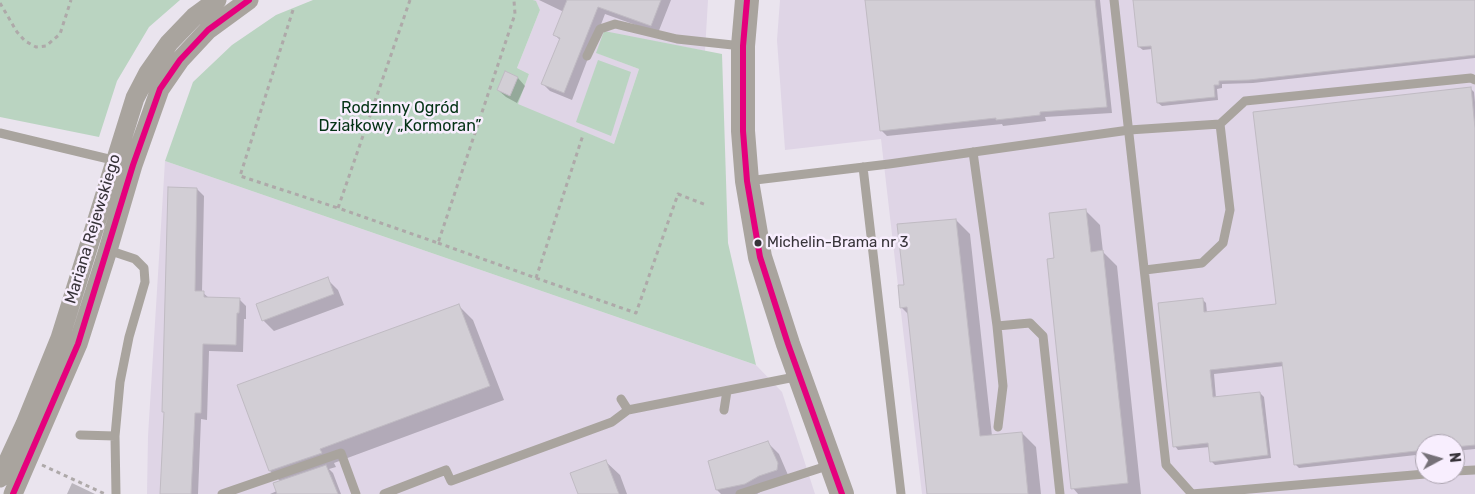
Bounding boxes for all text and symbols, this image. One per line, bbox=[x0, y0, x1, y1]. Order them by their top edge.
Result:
park label: Rodzinny Ogród Działkowy „Kormoran” bbox=[318, 98, 482, 136]
street label: Mariana Rejewskiego bbox=[61, 152, 125, 306]
place label: Michelin-Brama nr 3 bbox=[767, 234, 909, 252]
marker: Michelin-Brama nr 3 bbox=[753, 238, 763, 248]
north arrow bbox=[1415, 434, 1465, 484]
text: N bbox=[1445, 452, 1463, 463]

